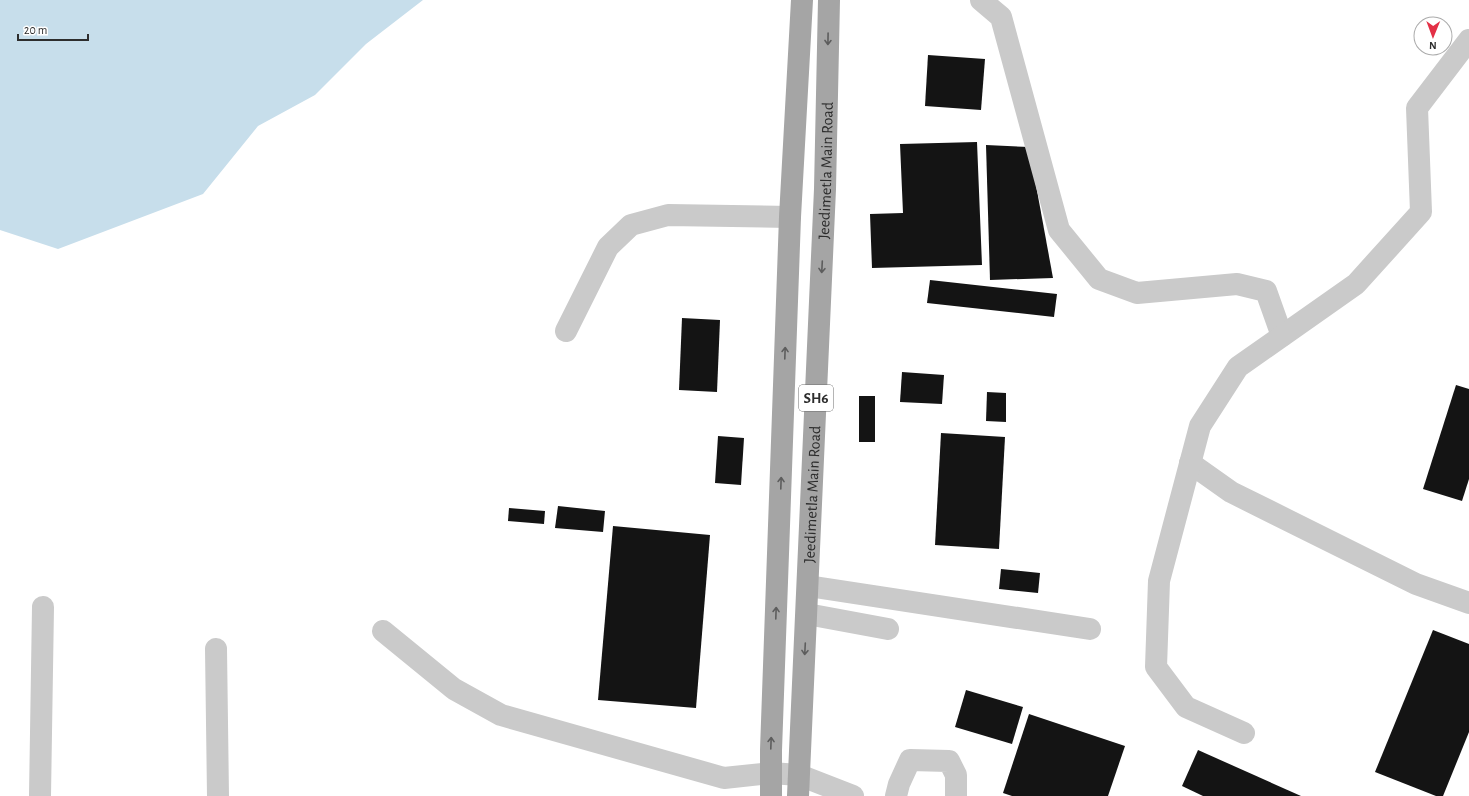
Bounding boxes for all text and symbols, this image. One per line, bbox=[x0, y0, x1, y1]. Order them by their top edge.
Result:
scale bar bbox=[18, 16, 88, 42]
north arrow bbox=[1413, 16, 1453, 56]
text: 20 m bbox=[24, 24, 47, 36]
one-way arrow bbox=[824, 32, 832, 45]
text: N bbox=[1429, 40, 1437, 51]
street label: Jeedimetla Main Road bbox=[816, 102, 836, 240]
one-way arrow bbox=[818, 260, 825, 273]
one-way arrow bbox=[781, 347, 789, 360]
road number: SH6 bbox=[799, 385, 833, 411]
street label: Jeedimetla Main Road bbox=[801, 425, 823, 563]
one-way arrow bbox=[777, 477, 784, 490]
one-way arrow bbox=[772, 607, 780, 620]
one-way arrow bbox=[801, 642, 809, 655]
one-way arrow bbox=[768, 737, 775, 750]

